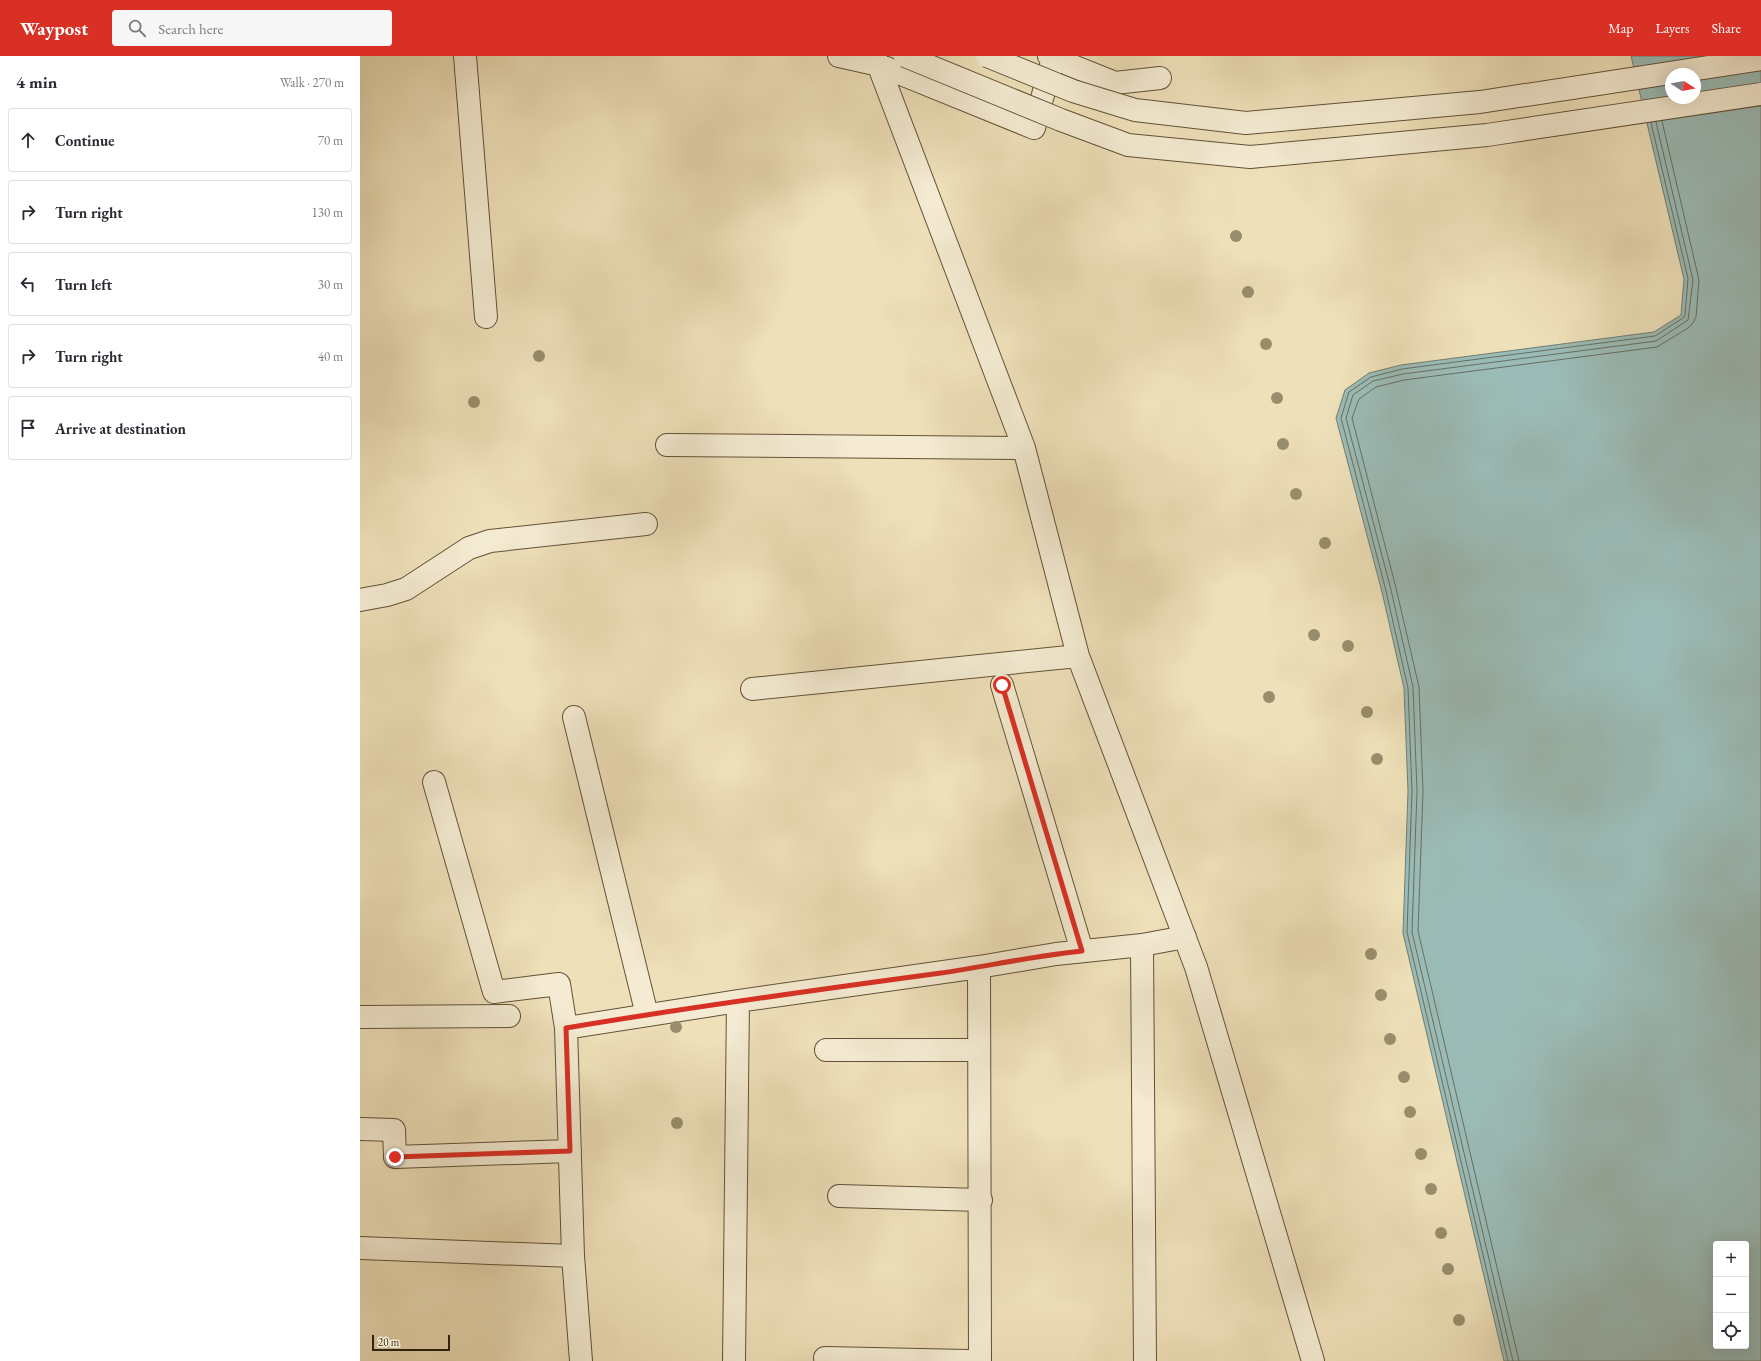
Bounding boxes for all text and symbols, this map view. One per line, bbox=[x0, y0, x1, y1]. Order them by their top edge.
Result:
search box bbox=[112, 10, 392, 46]
text: Waypost bbox=[20, 16, 88, 41]
icon: search bbox=[126, 17, 148, 39]
text: Search here bbox=[158, 19, 223, 38]
text: Map bbox=[1608, 19, 1633, 37]
text: Layers bbox=[1655, 19, 1690, 37]
text: Share bbox=[1712, 19, 1741, 37]
north arrow bbox=[1665, 68, 1701, 104]
text: 4 min bbox=[16, 71, 57, 93]
text: Walk · 270 m bbox=[280, 74, 344, 91]
icon: ahead bbox=[17, 129, 39, 151]
text: Continue bbox=[55, 131, 115, 150]
text: 70 m bbox=[318, 132, 343, 149]
icon: right bbox=[17, 201, 39, 223]
text: Turn right bbox=[55, 203, 123, 222]
text: 130 m bbox=[312, 204, 343, 221]
icon: left bbox=[17, 273, 39, 295]
text: Turn left bbox=[55, 275, 112, 294]
text: 30 m bbox=[318, 276, 343, 293]
icon: right bbox=[17, 345, 39, 367]
text: Turn right bbox=[55, 347, 123, 366]
text: 40 m bbox=[318, 348, 343, 365]
icon: arrive bbox=[17, 417, 39, 439]
text: Arrive at destination bbox=[55, 419, 186, 438]
route start bbox=[993, 676, 1011, 694]
route end bbox=[386, 1148, 404, 1166]
map controls bbox=[1713, 1241, 1749, 1349]
button: + bbox=[1713, 1241, 1749, 1277]
button: − bbox=[1713, 1277, 1749, 1313]
button: locate bbox=[1713, 1313, 1749, 1349]
scale bar bbox=[372, 1333, 450, 1352]
text: 20 m bbox=[378, 1335, 399, 1349]

